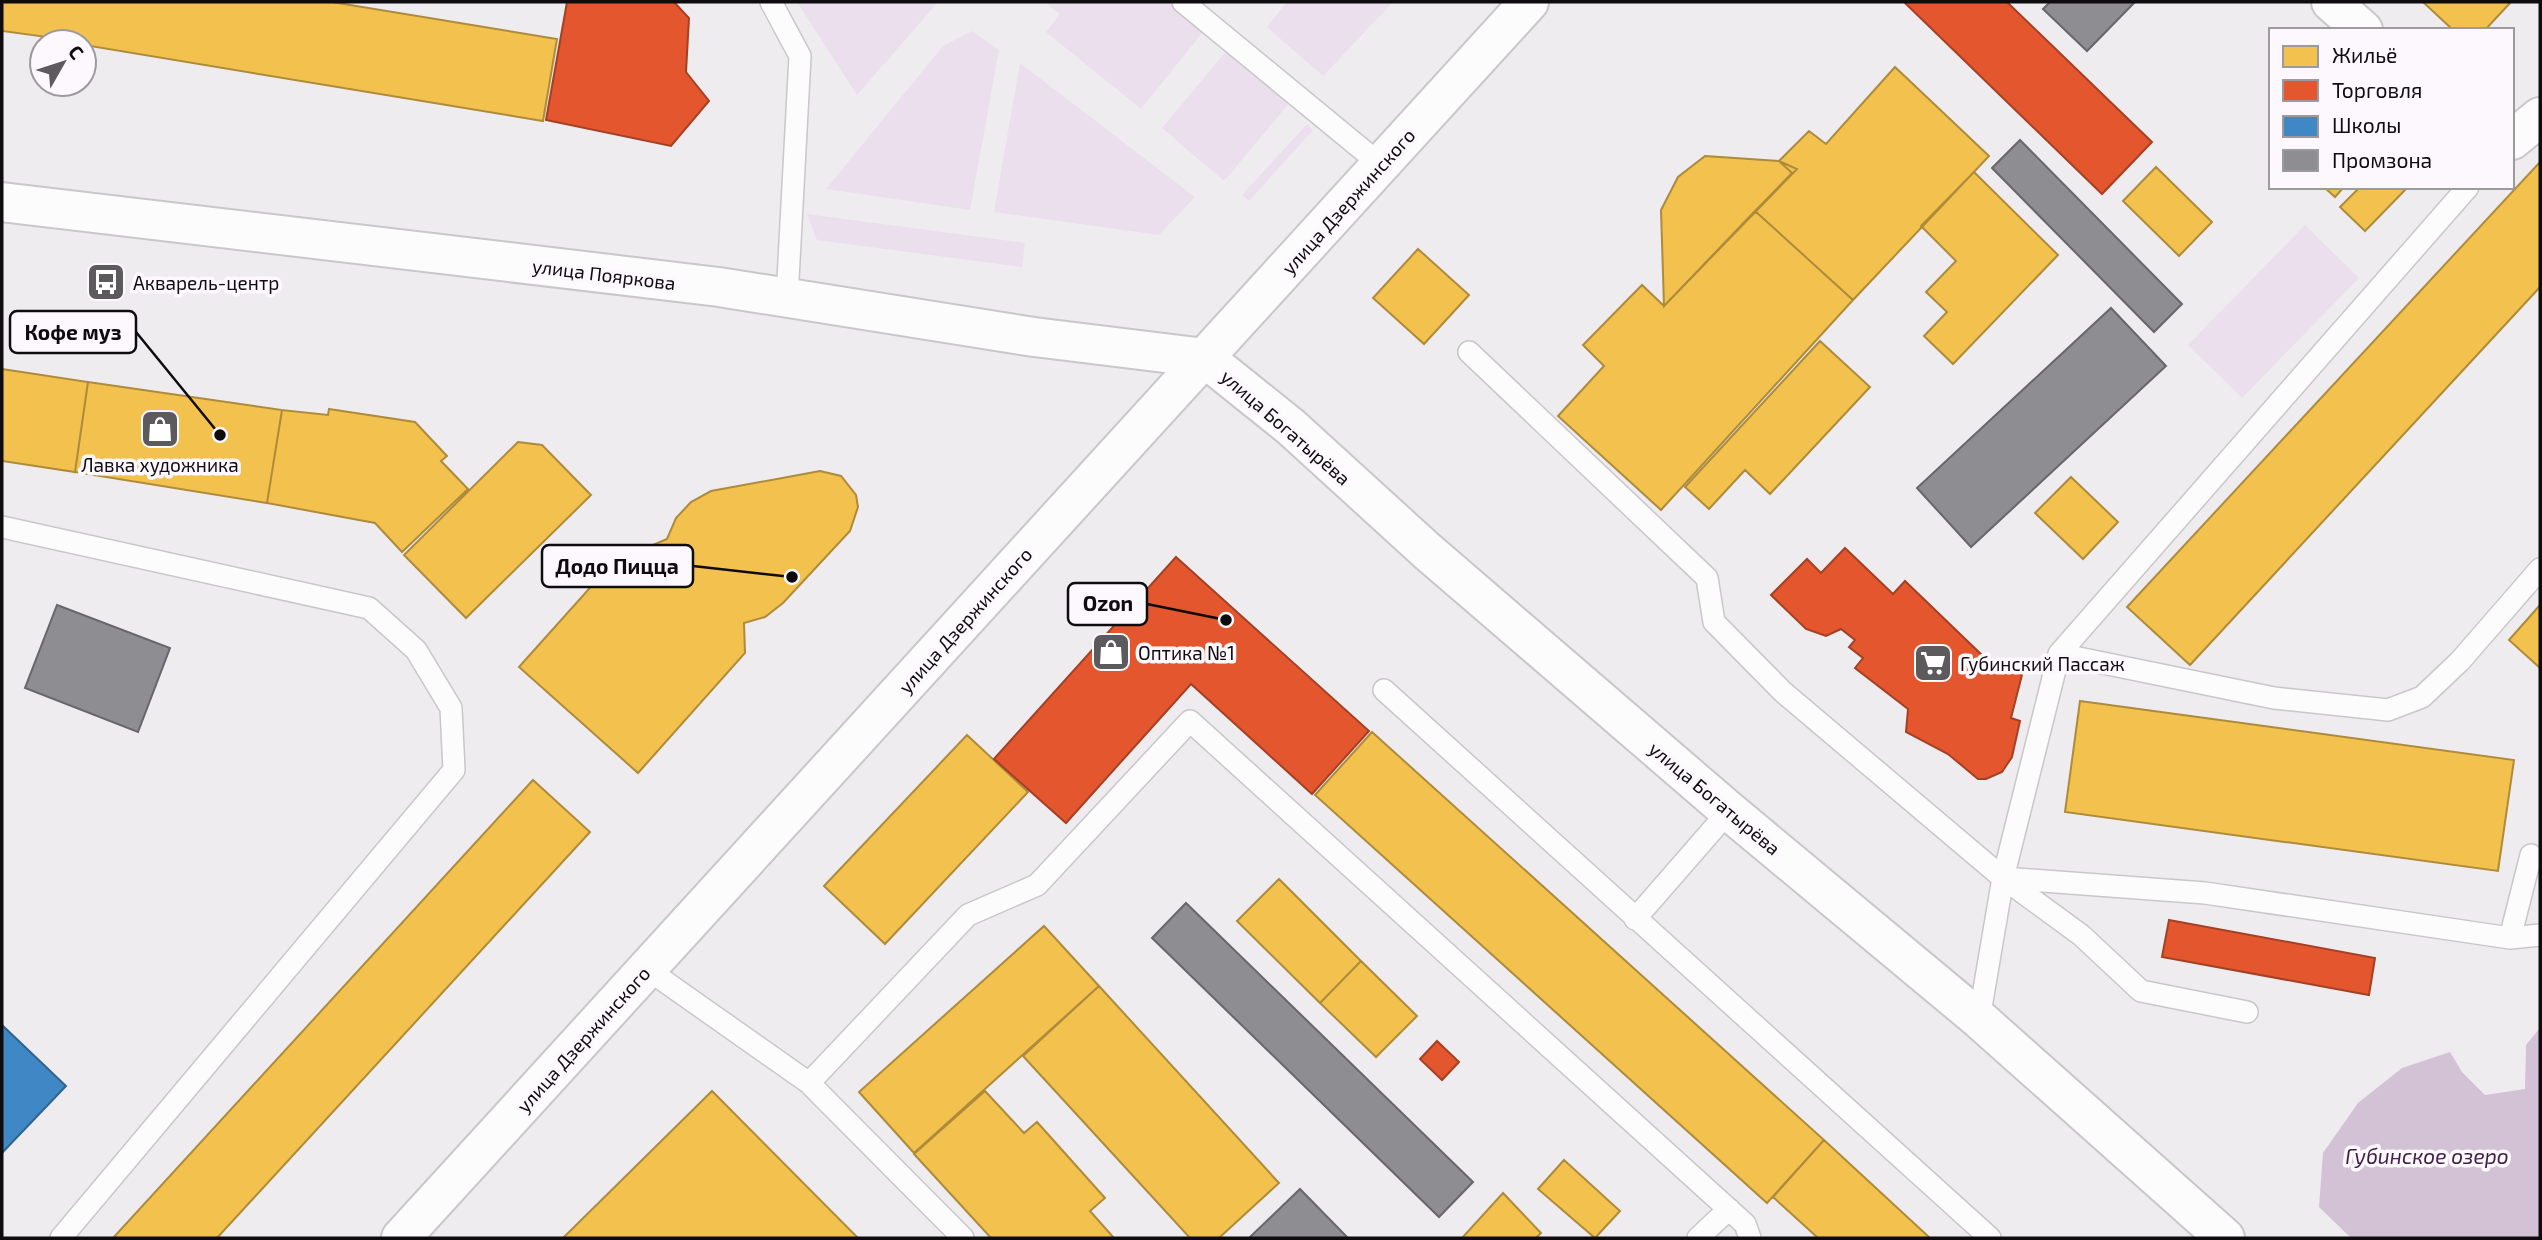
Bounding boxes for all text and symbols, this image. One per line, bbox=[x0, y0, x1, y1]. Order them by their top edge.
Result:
north arrow bbox=[28, 28, 98, 98]
legend bbox=[2269, 28, 2514, 189]
text: С bbox=[64, 40, 89, 64]
text: Жильё bbox=[2332, 42, 2397, 67]
text: Торговля bbox=[2332, 77, 2422, 102]
text: Школы bbox=[2332, 112, 2401, 137]
street label: улица Дзержинского bbox=[1276, 123, 1420, 279]
text: Промзона bbox=[2332, 147, 2432, 172]
street label: улица Пояркова bbox=[531, 254, 677, 295]
bus stop icon: Акварель-центр bbox=[85, 261, 127, 303]
place label: Акварель-центр bbox=[133, 271, 279, 294]
callout: Кофе муз bbox=[10, 311, 136, 353]
text: Кофе муз bbox=[24, 319, 122, 344]
street label: улица Богатырёва bbox=[1216, 364, 1355, 490]
shop icon: Лавка художника bbox=[139, 408, 181, 450]
place label: Лавка художника bbox=[81, 453, 239, 477]
street label: улица Дзержинского bbox=[893, 542, 1037, 698]
callout: Додо Пицца bbox=[542, 545, 693, 587]
text: Додо Пицца bbox=[555, 553, 679, 578]
callout: Ozon bbox=[1068, 583, 1147, 625]
text: Ozon bbox=[1083, 590, 1133, 615]
shop icon: Оптика №1 bbox=[1090, 631, 1132, 673]
place label: Оптика №1 bbox=[1138, 641, 1235, 664]
supermarket icon: Губинский Пассаж bbox=[1912, 642, 1954, 684]
place label: Губинский Пассаж bbox=[1960, 652, 2125, 676]
street label: улица Богатырёва bbox=[1644, 736, 1785, 860]
street label: улица Дзержинского bbox=[511, 961, 655, 1117]
water label: Губинское озеро bbox=[2345, 1143, 2509, 1168]

